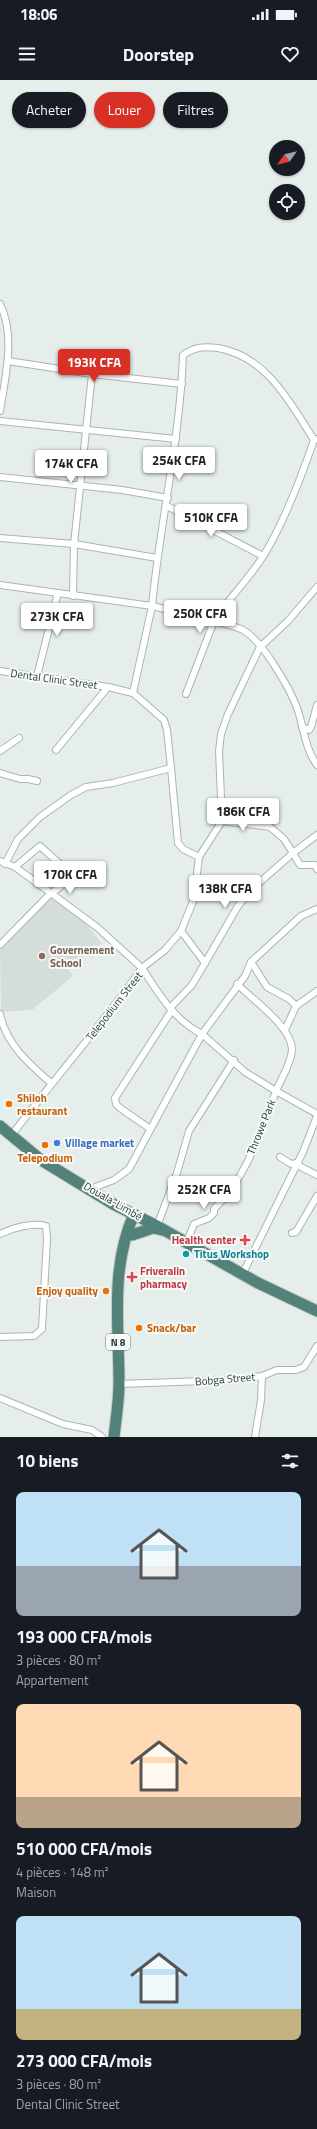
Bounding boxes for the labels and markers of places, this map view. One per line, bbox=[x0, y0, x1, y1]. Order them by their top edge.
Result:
pin: 193K CFA bbox=[53, 349, 135, 383]
pin: 254K CFA bbox=[138, 447, 220, 481]
pin: 174K CFA bbox=[30, 450, 112, 484]
pin: 510K CFA bbox=[170, 504, 252, 538]
pin: 250K CFA bbox=[159, 600, 241, 634]
pin: 273K CFA bbox=[16, 603, 98, 637]
pin: 186K CFA bbox=[202, 798, 284, 832]
pin: 170K CFA bbox=[29, 861, 111, 895]
pin: 138K CFA bbox=[184, 875, 266, 909]
place label: Governement School bbox=[50, 942, 114, 971]
marker: Governement School bbox=[37, 951, 47, 961]
place label: Shiloh restaurant bbox=[17, 1090, 67, 1119]
marker: Shiloh restaurant bbox=[4, 1099, 14, 1109]
place label: Village market bbox=[65, 1135, 134, 1151]
marker: Village market bbox=[52, 1138, 62, 1148]
marker: Telepodium bbox=[40, 1140, 50, 1150]
place label: Telepodium bbox=[17, 1150, 73, 1166]
pin: 252K CFA bbox=[163, 1176, 245, 1210]
place label: Health center bbox=[172, 1232, 236, 1248]
marker: Health center bbox=[239, 1234, 251, 1246]
place label: Titus Workshop bbox=[194, 1246, 269, 1262]
marker: Titus Workshop bbox=[181, 1249, 191, 1259]
place label: Friveralin pharmacy bbox=[140, 1263, 188, 1292]
marker: Friveralin pharmacy bbox=[127, 1272, 137, 1282]
place label: Enjoy quality bbox=[36, 1283, 98, 1299]
marker: Enjoy quality bbox=[101, 1286, 111, 1296]
place label: Snack/bar bbox=[147, 1320, 196, 1336]
marker: Snack/bar bbox=[134, 1323, 144, 1333]

